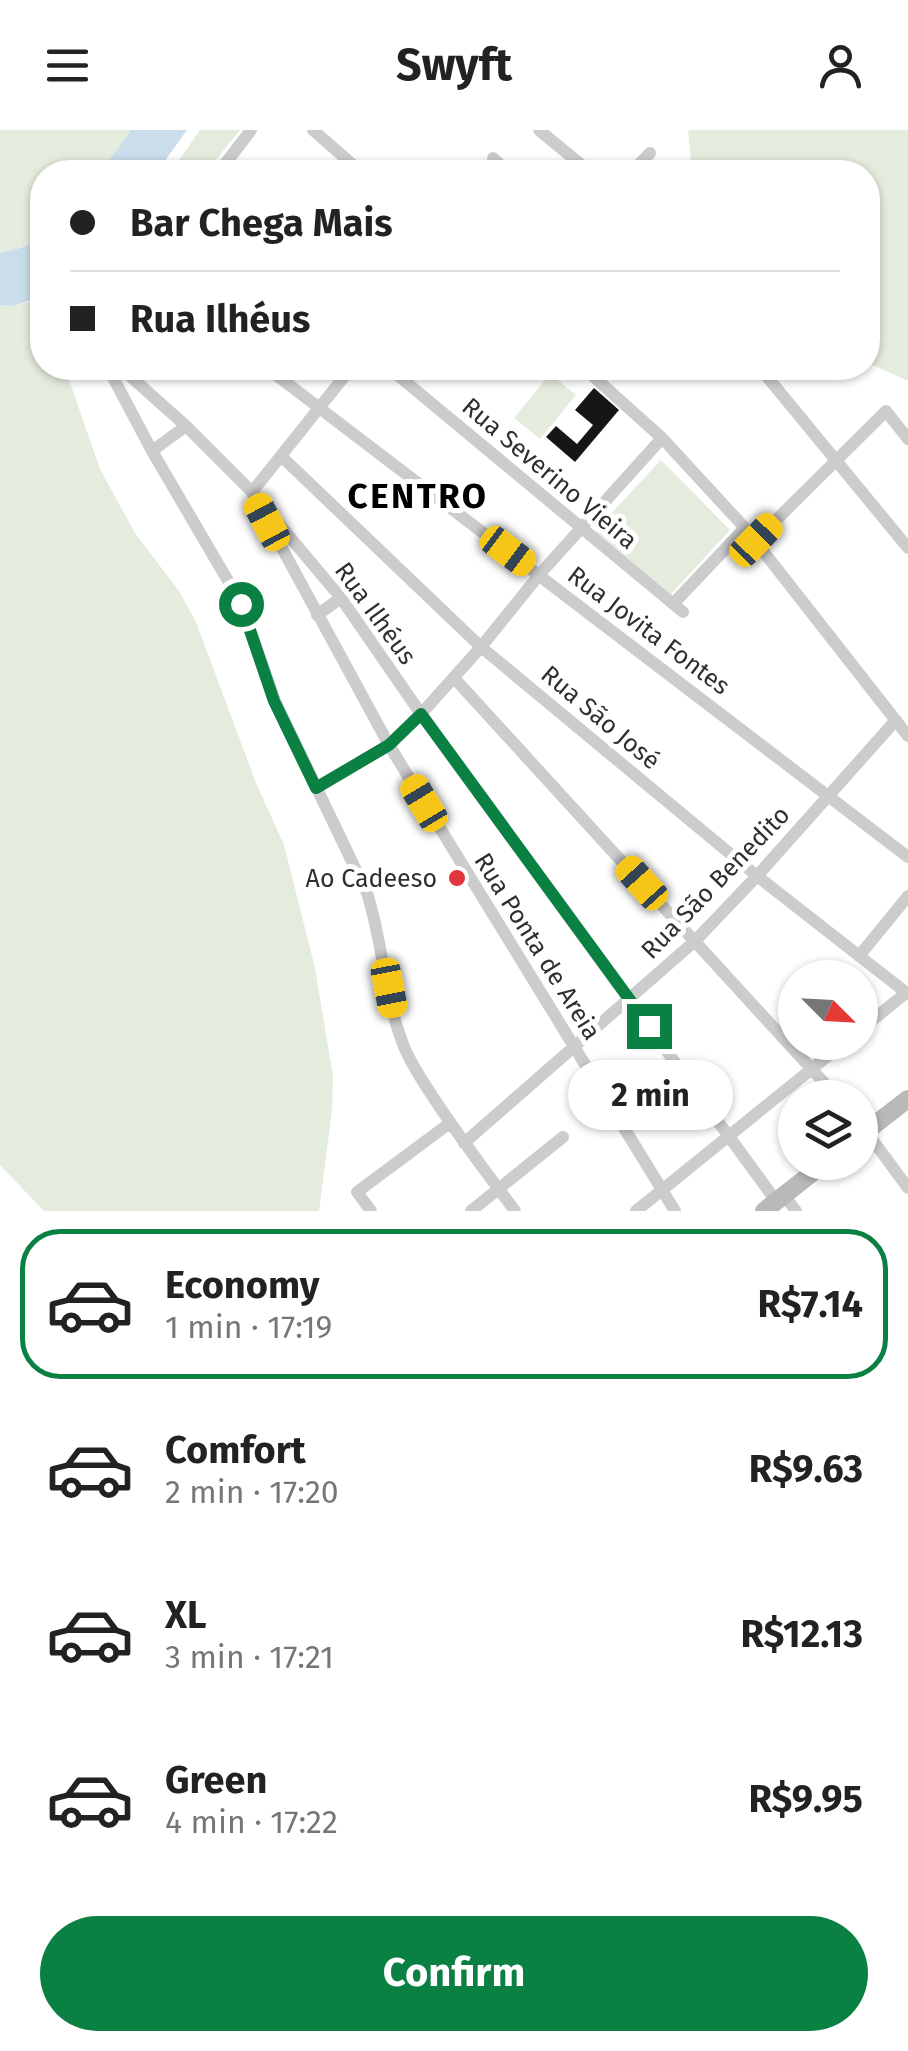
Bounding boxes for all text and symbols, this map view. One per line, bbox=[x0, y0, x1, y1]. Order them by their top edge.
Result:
icon: menu bbox=[40, 38, 95, 93]
text: Swyft bbox=[396, 38, 512, 92]
icon: person bbox=[813, 38, 868, 93]
text: Bar Chega Mais bbox=[130, 200, 393, 246]
text: Rua Ilhéus bbox=[130, 296, 310, 342]
street label: Rua Severino Vieira bbox=[456, 392, 643, 556]
district label: CENTRO bbox=[348, 475, 488, 517]
car bbox=[240, 488, 294, 556]
car bbox=[724, 508, 788, 572]
car bbox=[475, 521, 541, 581]
street label: Rua Ilhéus bbox=[328, 557, 422, 671]
street label: Rua Jovita Fontes bbox=[561, 560, 735, 701]
route start bbox=[219, 582, 264, 627]
street label: Rua São José bbox=[535, 659, 666, 776]
car bbox=[396, 770, 452, 836]
street label: Rua São Benedito bbox=[635, 800, 796, 965]
street label: Rua Ponta de Areia bbox=[468, 848, 607, 1046]
car bbox=[611, 851, 673, 915]
place label: Ao Cadeeso bbox=[306, 864, 437, 894]
marker: Ao Cadeeso bbox=[446, 867, 468, 889]
car bbox=[369, 956, 409, 1020]
north arrow bbox=[778, 960, 878, 1060]
map controls bbox=[778, 960, 878, 1180]
route end bbox=[627, 1004, 672, 1049]
callout: 2 min bbox=[566, 1061, 732, 1131]
text: 2 min bbox=[611, 1076, 690, 1114]
button: layers bbox=[778, 1080, 878, 1180]
icon: car bbox=[45, 1259, 135, 1349]
text: Economy bbox=[165, 1262, 320, 1308]
text: R$7.14 bbox=[758, 1281, 863, 1327]
text: 1 min · 17:19 bbox=[165, 1308, 332, 1346]
icon: car bbox=[45, 1424, 135, 1514]
text: Comfort bbox=[165, 1427, 306, 1473]
text: R$9.63 bbox=[749, 1446, 863, 1492]
text: 2 min · 17:20 bbox=[165, 1473, 339, 1511]
icon: car bbox=[45, 1589, 135, 1679]
text: XL bbox=[165, 1592, 207, 1638]
text: R$12.13 bbox=[740, 1611, 863, 1657]
text: 3 min · 17:21 bbox=[165, 1638, 334, 1676]
icon: car bbox=[45, 1754, 135, 1844]
text: Green bbox=[165, 1757, 268, 1803]
text: R$9.95 bbox=[748, 1776, 863, 1822]
text: 4 min · 17:22 bbox=[165, 1803, 338, 1841]
button: Confirm bbox=[40, 1916, 868, 2031]

